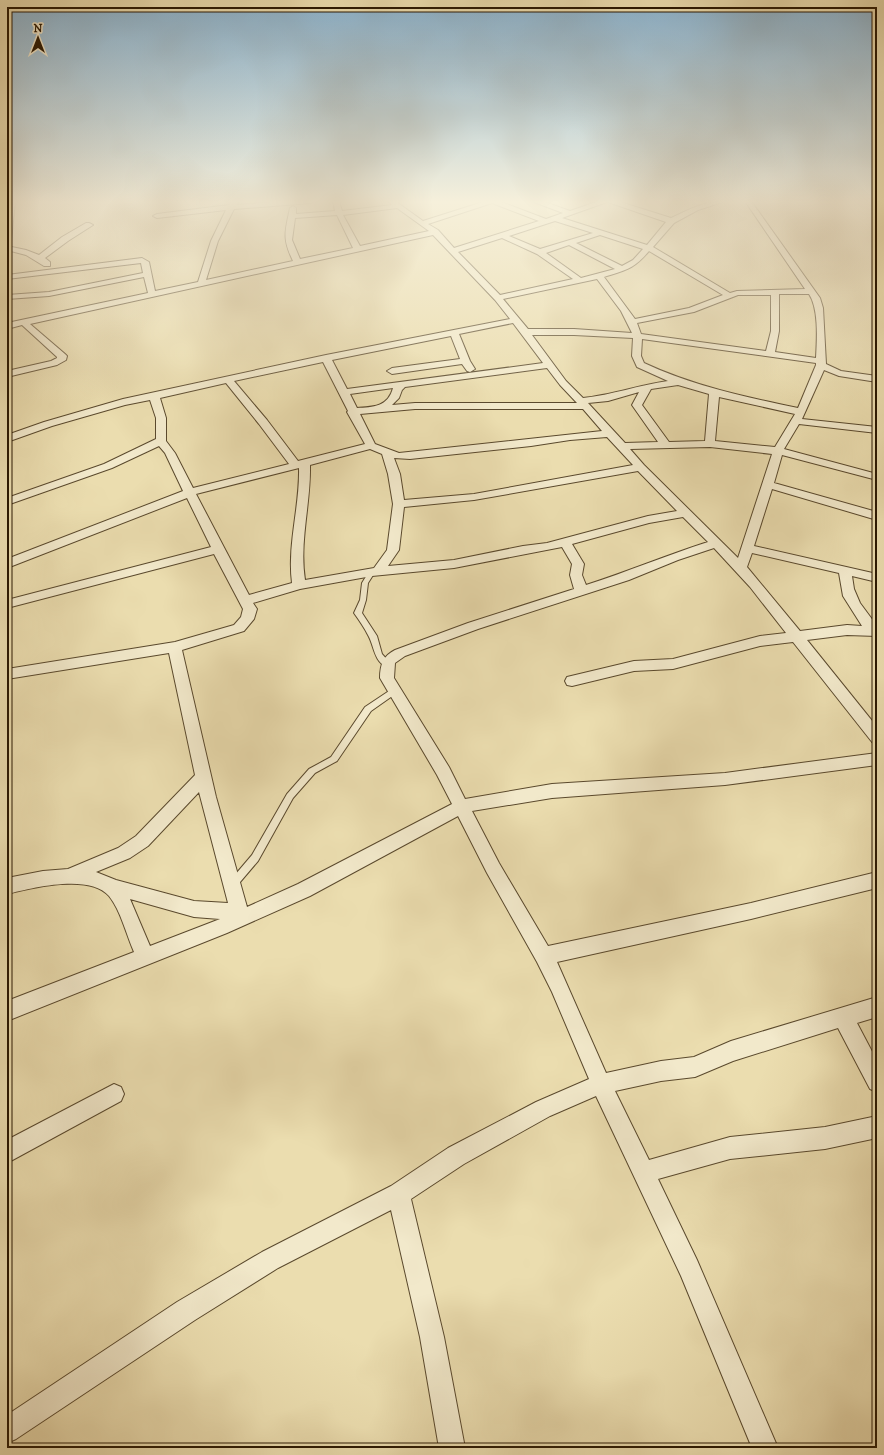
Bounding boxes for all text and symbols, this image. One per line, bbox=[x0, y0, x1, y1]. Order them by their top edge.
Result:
north arrow bbox=[18, 18, 58, 58]
text: N bbox=[33, 22, 43, 36]

